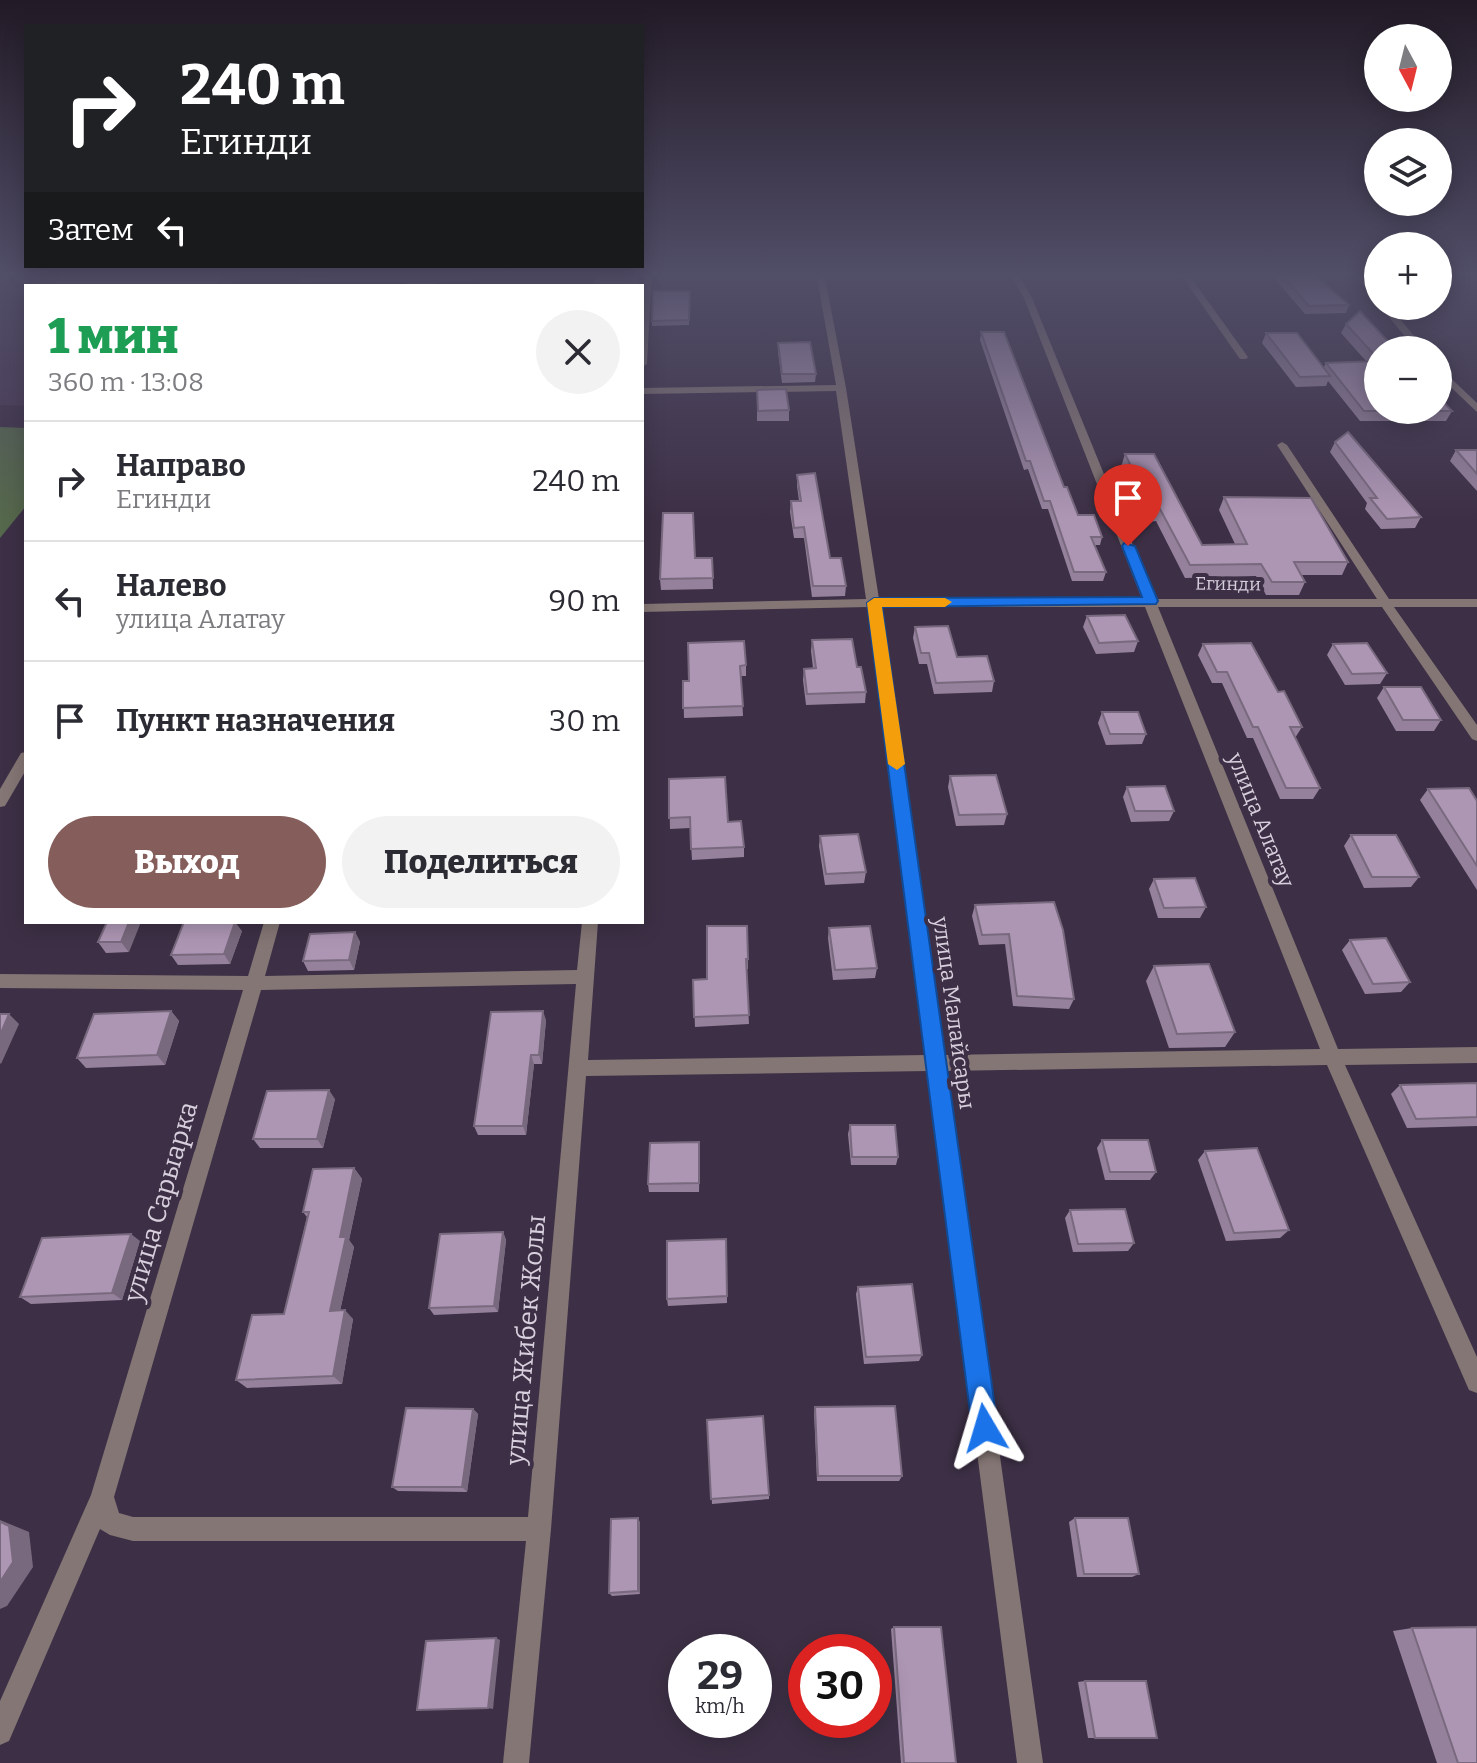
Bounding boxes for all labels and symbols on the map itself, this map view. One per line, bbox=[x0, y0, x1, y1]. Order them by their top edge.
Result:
north arrow bbox=[1364, 24, 1452, 112]
pin bbox=[1094, 464, 1162, 546]
street label: Егинди bbox=[1195, 572, 1261, 596]
street label: улица Алатау bbox=[1221, 748, 1300, 892]
street label: улица Малайсары bbox=[927, 914, 981, 1111]
street label: улица Сарыарка bbox=[117, 1098, 204, 1307]
street label: улица Жибек Жолы bbox=[500, 1214, 552, 1467]
position arrow bbox=[943, 1386, 1027, 1470]
speed limit sign: 30 bbox=[788, 1634, 892, 1738]

